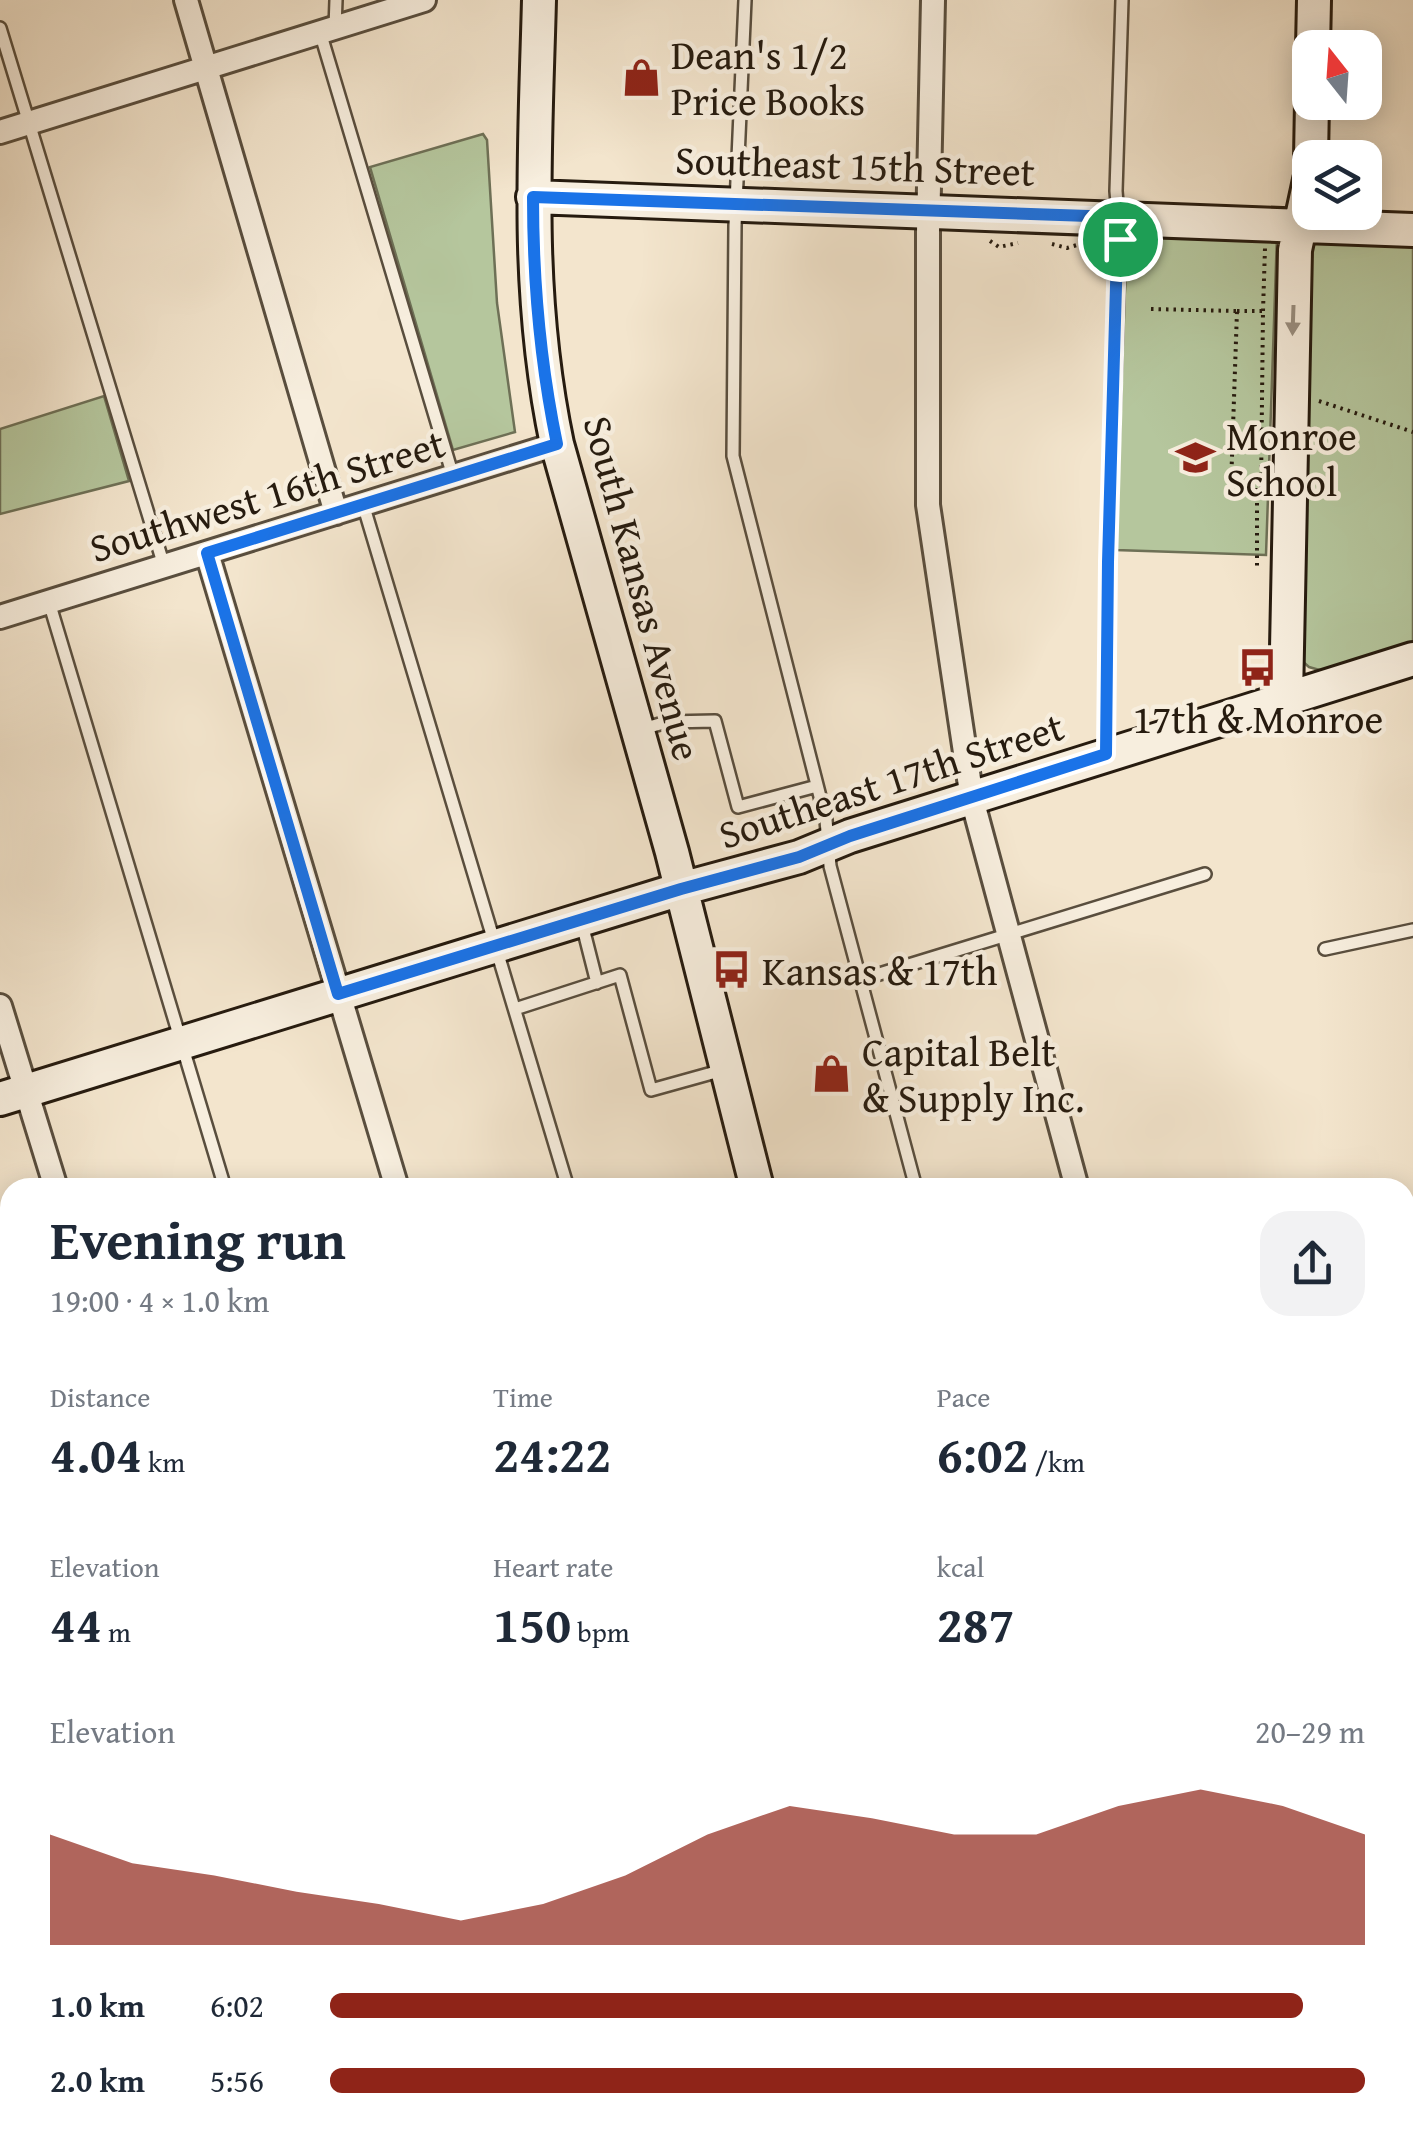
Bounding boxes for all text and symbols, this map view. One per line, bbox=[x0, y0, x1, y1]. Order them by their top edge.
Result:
place label: Dean's 1/2 Price Books bbox=[671, 25, 865, 130]
north arrow bbox=[1292, 30, 1382, 120]
map controls bbox=[1292, 30, 1382, 230]
shop icon: Dean's 1/2 Price Books bbox=[620, 56, 662, 98]
street label: Southeast 15th Street bbox=[674, 129, 1036, 201]
button: layers bbox=[1292, 140, 1382, 230]
pin bbox=[1078, 197, 1163, 282]
icon: arrive bbox=[1093, 212, 1148, 267]
one-way arrow bbox=[1284, 305, 1300, 337]
place label: Monroe School bbox=[1226, 406, 1357, 511]
street label: South Kansas Avenue bbox=[569, 409, 717, 767]
street label: Southwest 16th Street bbox=[82, 413, 452, 577]
school or university icon: Monroe School bbox=[1175, 437, 1217, 479]
bus stop icon: 17th & Monroe bbox=[1237, 647, 1279, 689]
place label: 17th & Monroe bbox=[1133, 689, 1383, 748]
street label: Southeast 17th Street bbox=[711, 696, 1071, 864]
place label: Kansas & 17th bbox=[762, 941, 997, 1000]
bus stop icon: Kansas & 17th bbox=[711, 949, 753, 991]
place label: Capital Belt & Supply Inc. bbox=[862, 1022, 1084, 1127]
shop icon: Capital Belt & Supply Inc. bbox=[811, 1053, 853, 1095]
text: Evening run bbox=[50, 1199, 346, 1279]
button: share bbox=[1260, 1211, 1365, 1316]
text: 19:00 · 4 × 1.0 km bbox=[50, 1277, 269, 1324]
text: Distance bbox=[50, 1376, 150, 1417]
text: Time bbox=[493, 1376, 553, 1417]
text: Pace bbox=[937, 1376, 991, 1417]
text: 4.04 bbox=[50, 1417, 142, 1490]
text: 24:22 bbox=[493, 1417, 611, 1490]
text: 6:02 bbox=[937, 1417, 1029, 1490]
text: km bbox=[142, 1441, 185, 1482]
text: /km bbox=[1029, 1441, 1085, 1482]
text: Elevation bbox=[50, 1546, 160, 1587]
text: Heart rate bbox=[493, 1546, 613, 1587]
text: kcal bbox=[937, 1546, 984, 1587]
text: 44 bbox=[50, 1587, 102, 1660]
text: 150 bbox=[493, 1587, 571, 1660]
text: 287 bbox=[937, 1587, 1014, 1660]
text: m bbox=[102, 1611, 131, 1652]
text: bpm bbox=[571, 1611, 630, 1652]
text: Elevation bbox=[50, 1708, 175, 1755]
text: 20–29 m bbox=[1255, 1708, 1365, 1755]
text: 1.0 km bbox=[50, 1982, 145, 2029]
text: 6:02 bbox=[210, 1982, 264, 2029]
text: 2.0 km bbox=[50, 2057, 145, 2104]
text: 5:56 bbox=[210, 2057, 264, 2104]

